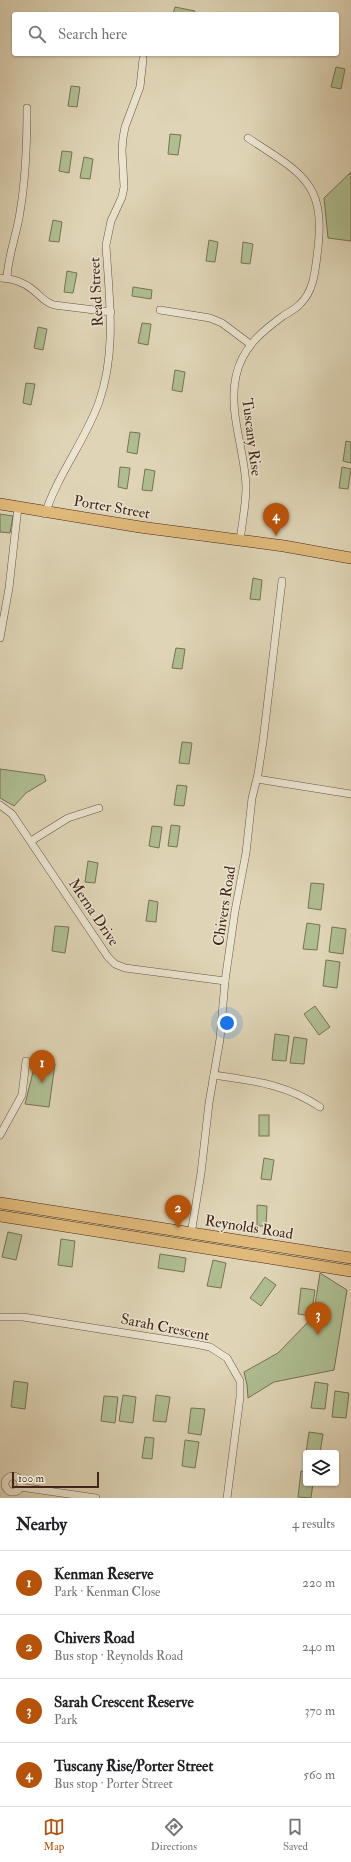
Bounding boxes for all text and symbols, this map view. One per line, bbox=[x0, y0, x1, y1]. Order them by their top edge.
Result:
search box bbox=[12, 12, 339, 56]
icon: search bbox=[26, 23, 48, 45]
text: Search here bbox=[58, 25, 127, 44]
street label: Read Street bbox=[85, 257, 108, 327]
street label: Tuscany Rise bbox=[237, 397, 266, 477]
street label: Porter Street bbox=[72, 491, 152, 524]
pin: 4 bbox=[263, 503, 289, 536]
street label: Chivers Road bbox=[209, 864, 240, 947]
street label: Merna Drive bbox=[64, 875, 123, 950]
your location bbox=[217, 1013, 237, 1033]
pin: 1 bbox=[29, 1050, 55, 1083]
pin: 2 bbox=[165, 1195, 191, 1228]
street label: Reynolds Road bbox=[203, 1211, 295, 1244]
pin: 3 bbox=[305, 1302, 331, 1335]
street label: Sarah Crescent bbox=[119, 1310, 211, 1345]
map controls bbox=[303, 1450, 339, 1486]
button: layers bbox=[303, 1450, 339, 1486]
scale bar bbox=[12, 1470, 99, 1489]
text: 100 m bbox=[18, 1472, 44, 1485]
text: Nearby bbox=[16, 1514, 67, 1535]
text: 4 results bbox=[292, 1516, 335, 1532]
text: Kenman Reserve bbox=[54, 1565, 154, 1584]
text: 1 bbox=[27, 1575, 31, 1591]
text: 220 m bbox=[302, 1575, 335, 1591]
text: Park · Kenman Close bbox=[54, 1584, 161, 1600]
text: Chivers Road bbox=[54, 1629, 135, 1648]
text: 2 bbox=[26, 1639, 32, 1655]
text: 240 m bbox=[302, 1639, 335, 1655]
text: Bus stop · Reynolds Road bbox=[54, 1648, 183, 1664]
text: Sarah Crescent Reserve bbox=[54, 1693, 194, 1712]
text: 3 bbox=[27, 1703, 32, 1719]
text: 370 m bbox=[305, 1703, 335, 1719]
text: Park bbox=[54, 1712, 78, 1728]
text: Tuscany Rise/Porter Street bbox=[54, 1757, 213, 1776]
text: 4 bbox=[25, 1767, 33, 1783]
text: 560 m bbox=[303, 1767, 335, 1783]
text: Bus stop · Porter Street bbox=[54, 1776, 173, 1792]
tab: Map bbox=[43, 1816, 65, 1853]
tab: Directions bbox=[151, 1816, 197, 1853]
tab: Saved bbox=[283, 1816, 308, 1853]

